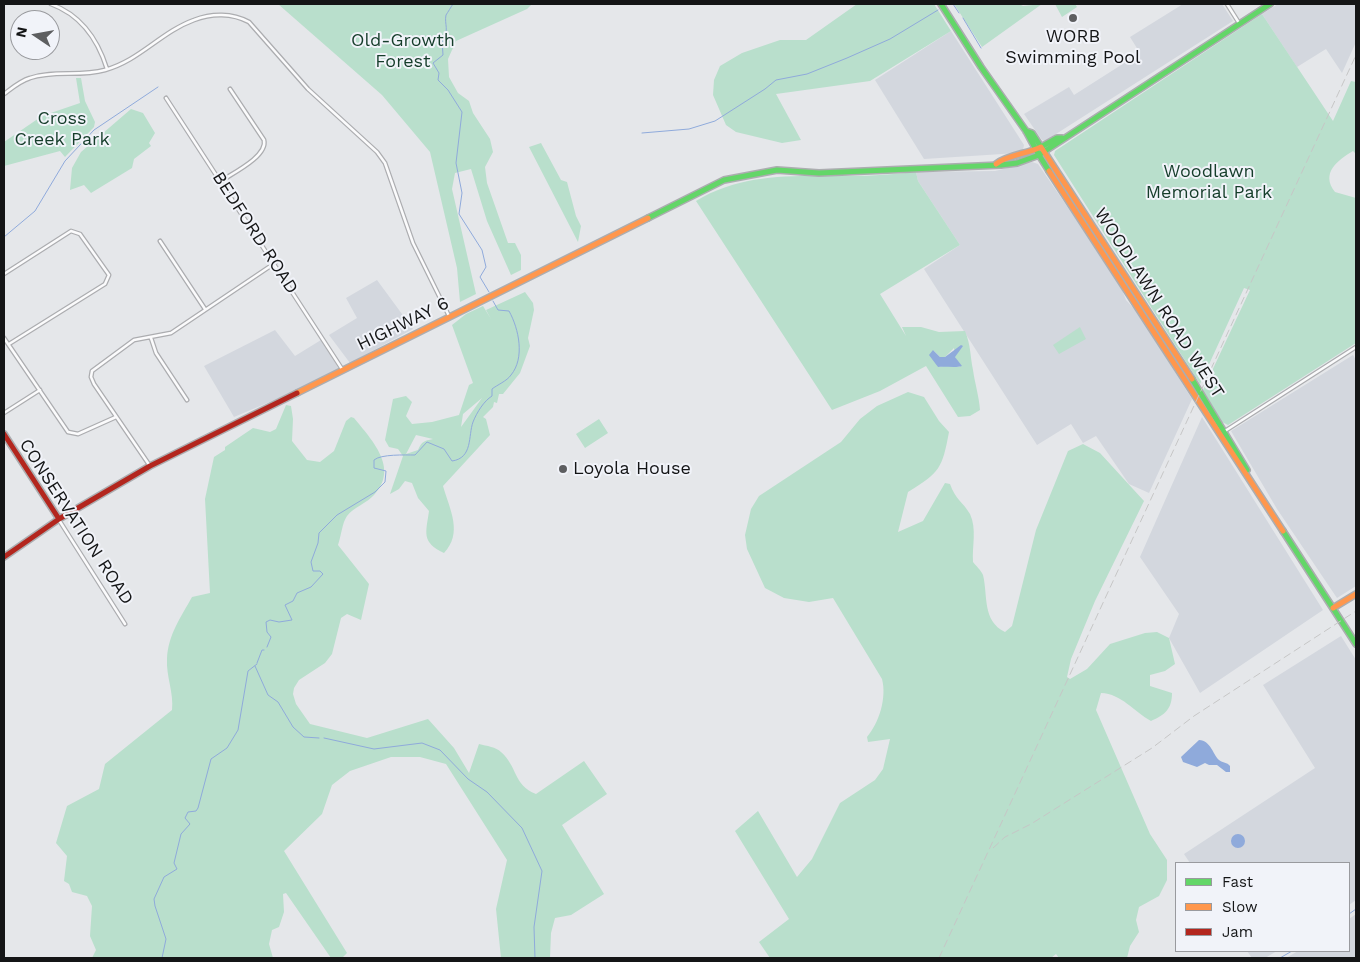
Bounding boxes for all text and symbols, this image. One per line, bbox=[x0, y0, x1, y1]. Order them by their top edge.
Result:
north arrow bbox=[10, 10, 60, 60]
marker: WORB Swimming Pool bbox=[1067, 12, 1079, 24]
text: N bbox=[12, 25, 30, 39]
place label: WORB Swimming Pool bbox=[1005, 26, 1141, 68]
park label: Old-Growth Forest bbox=[351, 30, 455, 72]
park label: Cross Creek Park bbox=[14, 108, 110, 150]
park label: Woodlawn Memorial Park bbox=[1146, 161, 1272, 203]
street label: BEDFORD ROAD bbox=[207, 168, 303, 298]
street label: WOODLAWN ROAD WEST bbox=[1089, 204, 1229, 402]
street label: HIGHWAY 6 bbox=[354, 292, 452, 356]
street label: CONSERVATION ROAD bbox=[14, 435, 138, 609]
place label: Loyola House bbox=[573, 458, 691, 480]
marker: Loyola House bbox=[557, 463, 569, 475]
legend bbox=[1175, 862, 1350, 952]
text: Fast bbox=[1222, 873, 1253, 891]
text: Slow bbox=[1222, 898, 1258, 916]
text: Jam bbox=[1222, 923, 1253, 941]

